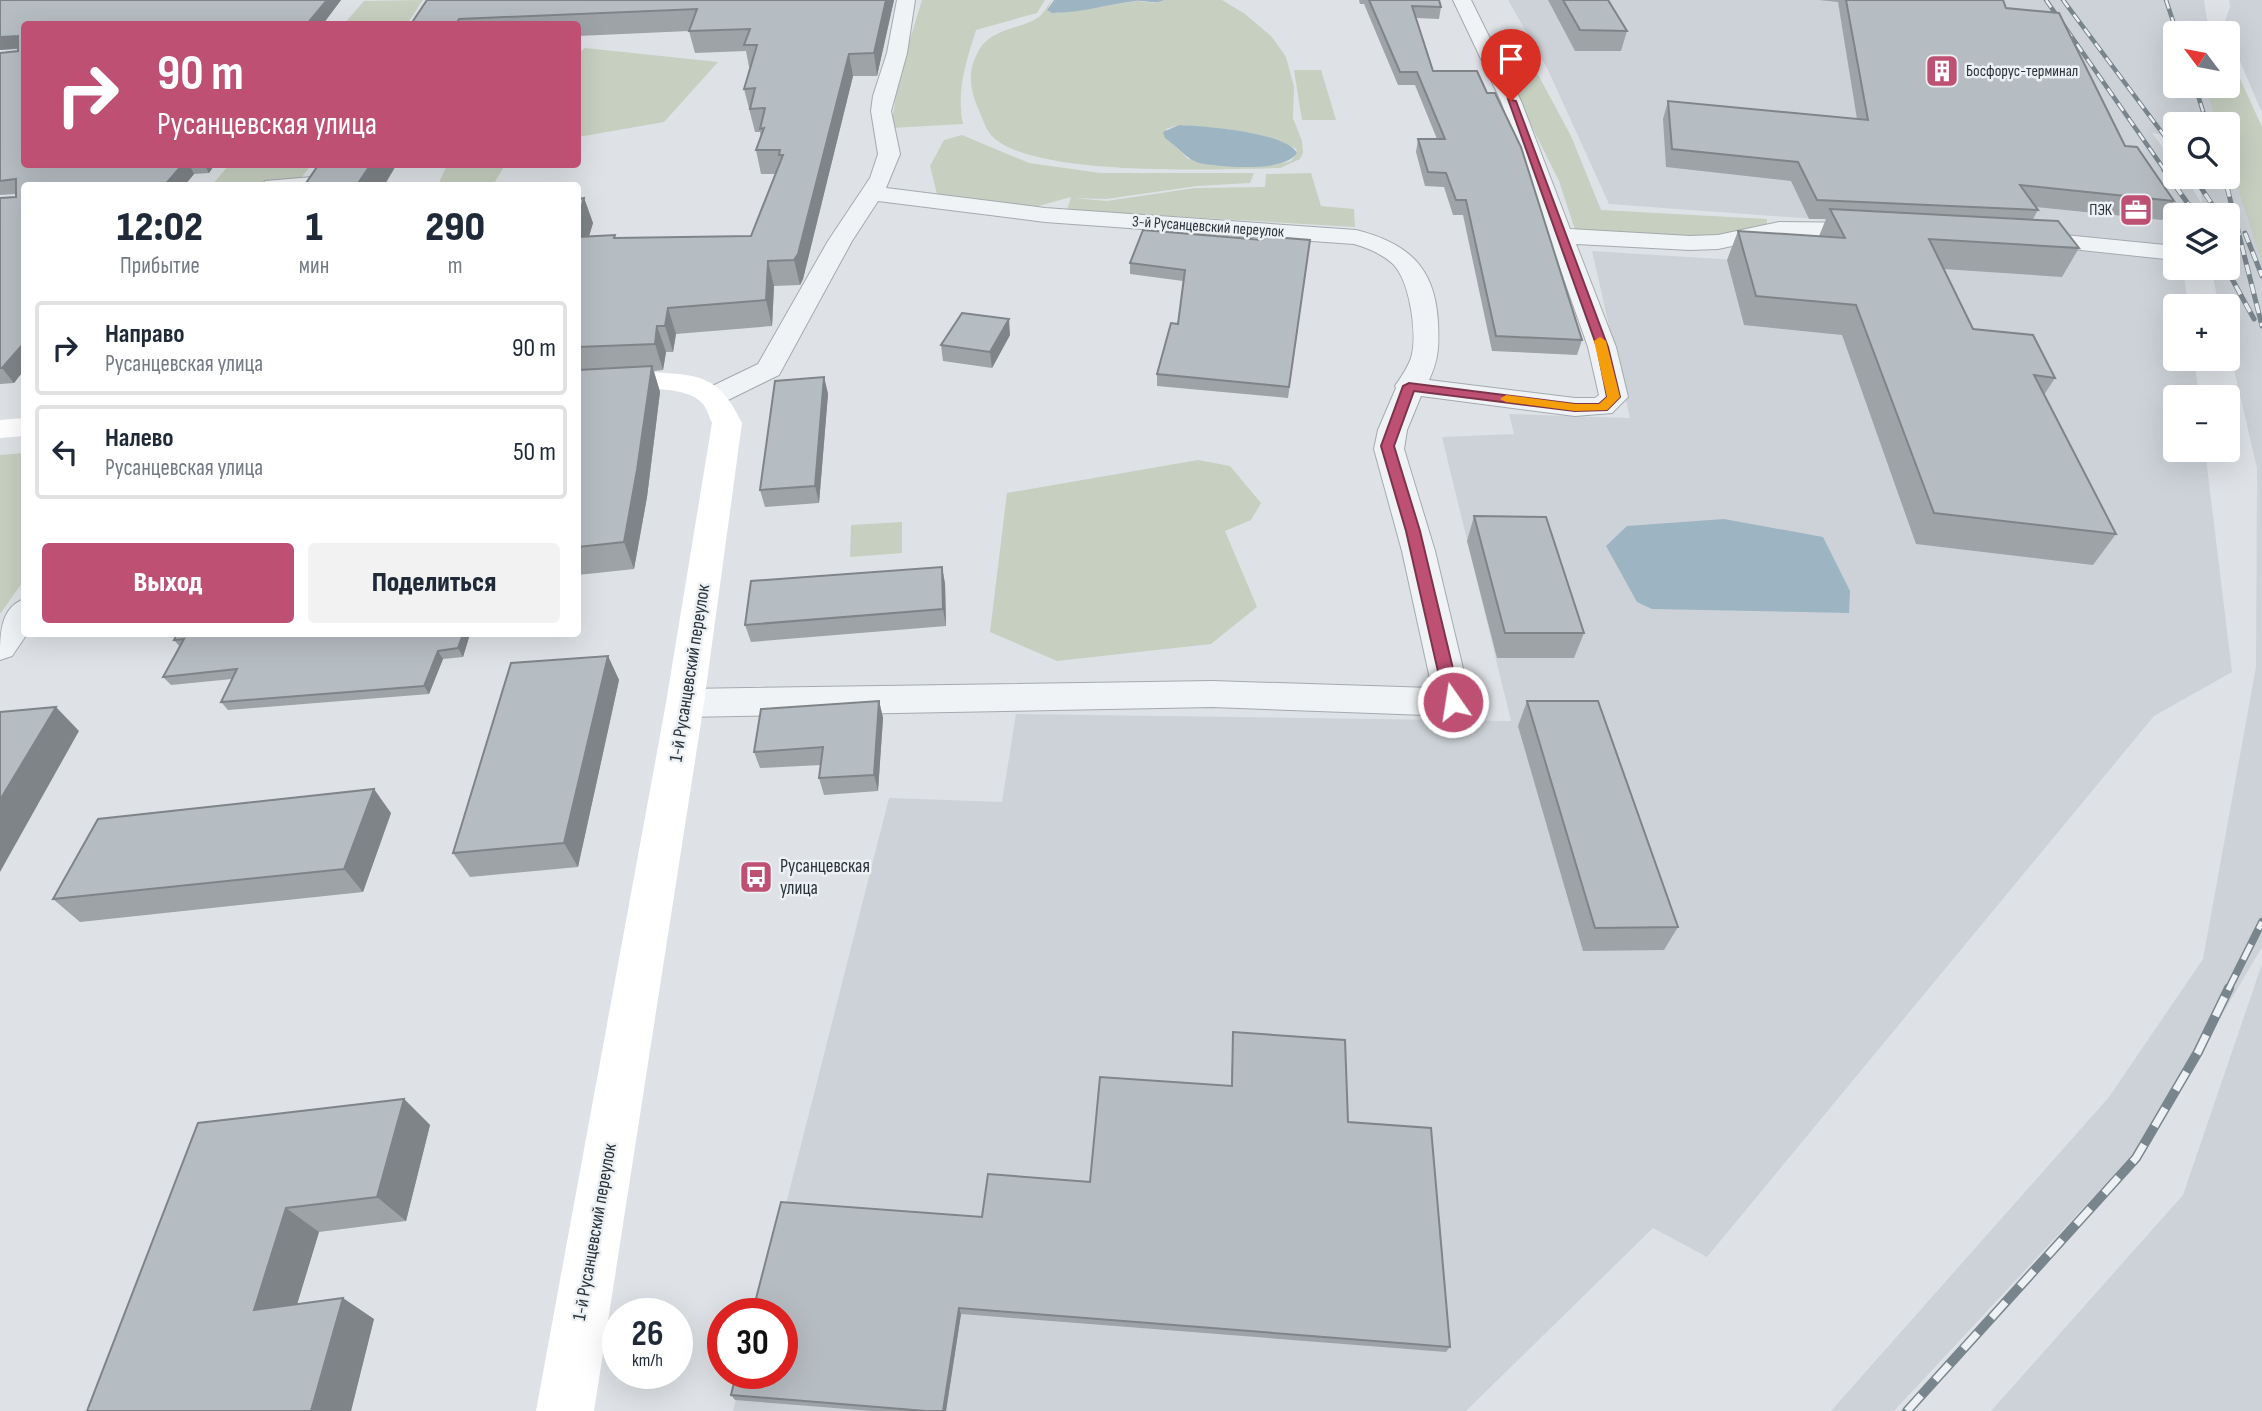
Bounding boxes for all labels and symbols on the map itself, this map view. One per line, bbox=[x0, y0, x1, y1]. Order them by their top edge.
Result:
north arrow bbox=[2163, 21, 2240, 98]
pin bbox=[1481, 29, 1541, 101]
building icon: Босфорус-терминал bbox=[1923, 52, 1961, 90]
place label: Босфорус-терминал bbox=[1966, 62, 2078, 81]
office icon: ПЭК bbox=[2117, 191, 2155, 229]
place label: ПЭК bbox=[2089, 201, 2113, 220]
street label: 3-й Русанцевский переулок bbox=[1131, 212, 1285, 242]
street label: 1-й Русанцевский переулок bbox=[665, 582, 716, 763]
position arrow bbox=[1416, 665, 1490, 739]
place label: Русанцевская улица bbox=[780, 855, 870, 900]
bus stop icon: Русанцевская улица bbox=[737, 858, 775, 896]
street label: 1-й Русанцевский переулок bbox=[568, 1141, 622, 1322]
speed limit sign: 30 bbox=[707, 1298, 798, 1389]

